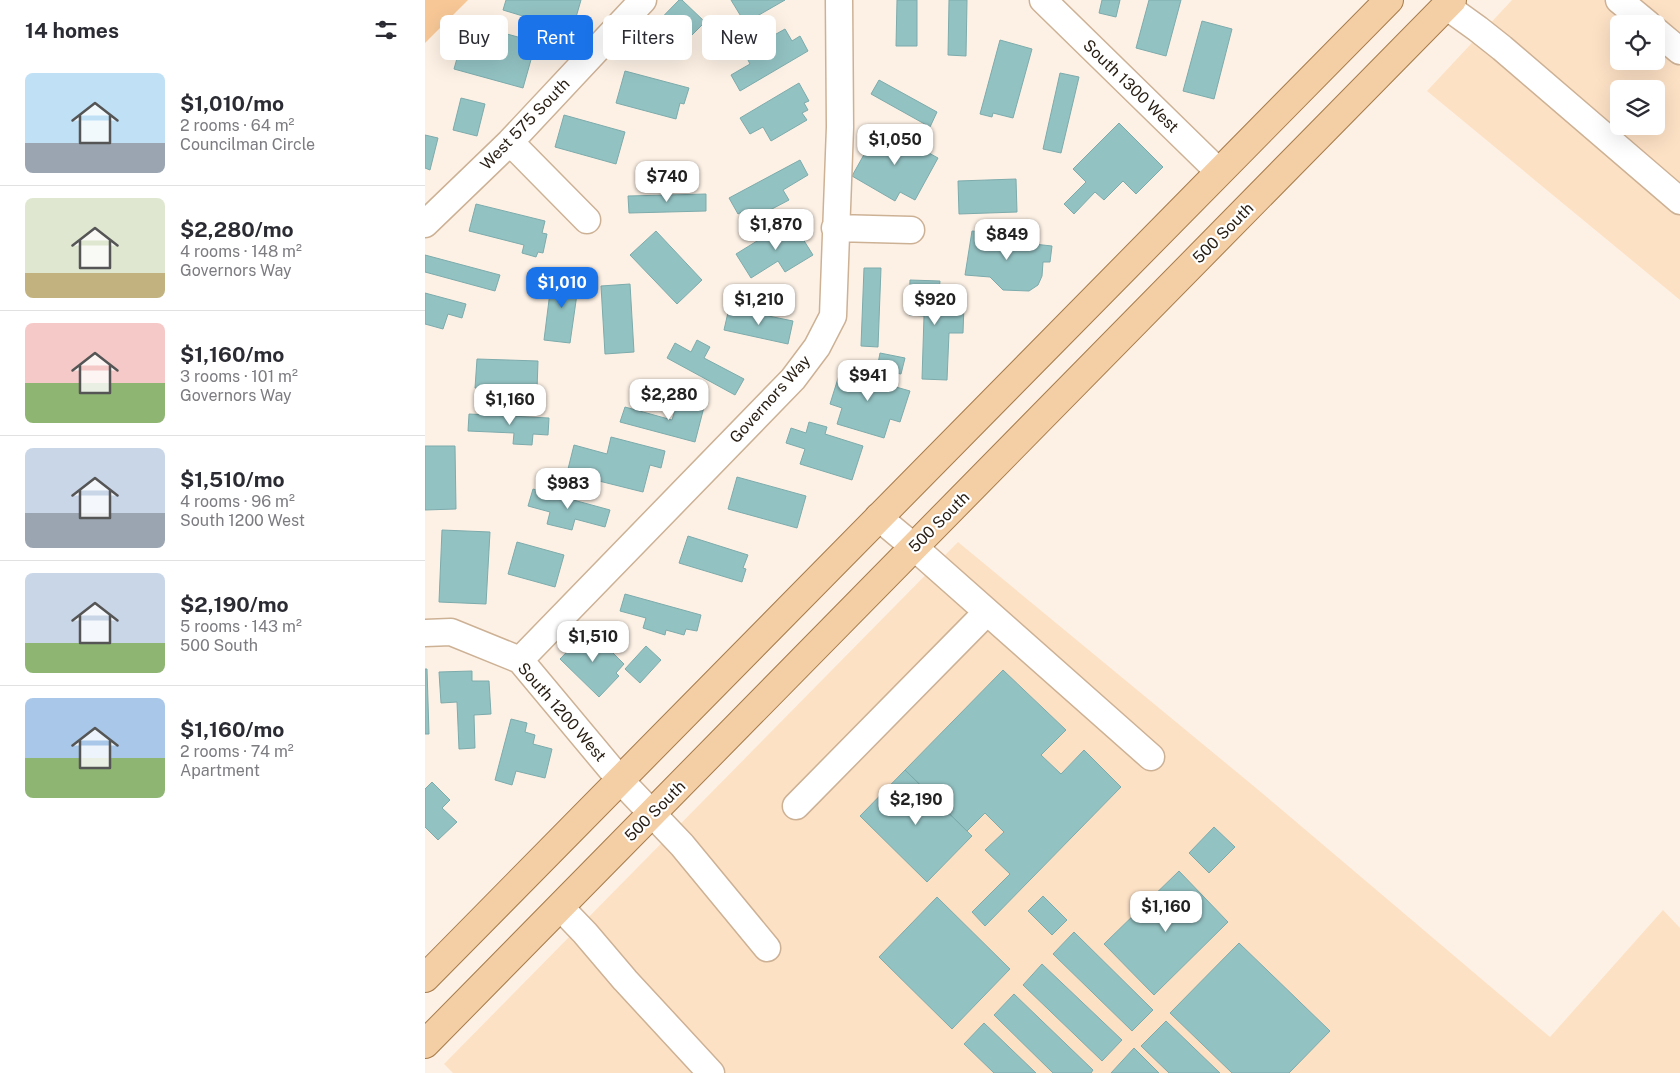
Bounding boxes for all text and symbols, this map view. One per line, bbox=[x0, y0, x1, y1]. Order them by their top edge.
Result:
chip: Buy bbox=[440, 15, 508, 60]
chip: Rent bbox=[518, 15, 593, 60]
chip: Filters bbox=[603, 15, 692, 60]
chip: New bbox=[702, 15, 776, 60]
map controls bbox=[1610, 15, 1665, 135]
button: locate bbox=[1610, 15, 1665, 70]
icon: filters bbox=[372, 16, 400, 44]
text: 14 homes bbox=[25, 18, 119, 43]
street label: South 1300 West bbox=[1079, 36, 1183, 136]
street label: West 575 South bbox=[476, 74, 574, 174]
button: layers bbox=[1610, 80, 1665, 135]
text: $1,010/mo bbox=[180, 91, 284, 116]
icon: home bbox=[65, 93, 125, 153]
text: 2 rooms · 64 m² bbox=[180, 116, 294, 135]
pin: $1,050 bbox=[854, 124, 936, 166]
text: $1,050 bbox=[868, 130, 922, 149]
text: Councilman Circle bbox=[180, 135, 315, 154]
pin: $740 bbox=[637, 160, 697, 203]
text: $740 bbox=[646, 167, 688, 186]
street label: 500 South bbox=[1189, 199, 1257, 267]
pin: $1,870 bbox=[735, 208, 817, 251]
text: $1,870 bbox=[750, 215, 802, 234]
text: $2,280/mo bbox=[180, 217, 294, 242]
icon: home bbox=[65, 218, 125, 278]
pin: $849 bbox=[977, 218, 1037, 261]
text: $849 bbox=[986, 225, 1028, 244]
text: 4 rooms · 148 m² bbox=[180, 242, 302, 261]
text: Governors Way bbox=[180, 261, 292, 280]
pin: $1,010 bbox=[521, 266, 603, 309]
text: $1,010 bbox=[537, 273, 587, 292]
pin: $1,210 bbox=[718, 284, 800, 326]
pin: $920 bbox=[905, 284, 965, 326]
text: $1,210 bbox=[734, 290, 784, 309]
text: $920 bbox=[914, 290, 956, 309]
text: $1,160/mo bbox=[180, 342, 284, 367]
icon: home bbox=[65, 343, 125, 403]
street label: Governors Way bbox=[726, 351, 815, 447]
pin: $941 bbox=[838, 360, 898, 402]
text: $941 bbox=[849, 366, 887, 385]
text: 3 rooms · 101 m² bbox=[180, 367, 298, 386]
pin: $2,280 bbox=[628, 378, 710, 421]
pin: $1,160 bbox=[469, 384, 551, 426]
text: $2,280 bbox=[641, 385, 697, 404]
text: Governors Way bbox=[180, 386, 292, 405]
text: $1,160 bbox=[485, 390, 535, 409]
text: $1,510/mo bbox=[180, 467, 285, 492]
icon: home bbox=[65, 468, 125, 528]
pin: $983 bbox=[538, 468, 598, 510]
text: $983 bbox=[547, 474, 589, 493]
street label: 500 South bbox=[905, 488, 973, 556]
text: 4 rooms · 96 m² bbox=[180, 492, 295, 511]
text: South 1200 West bbox=[180, 511, 305, 530]
text: $2,190/mo bbox=[180, 592, 289, 617]
icon: home bbox=[65, 593, 125, 653]
text: 5 rooms · 143 m² bbox=[180, 617, 302, 636]
pin: $1,510 bbox=[552, 620, 634, 663]
text: $1,510 bbox=[568, 627, 618, 646]
text: 500 South bbox=[180, 636, 258, 655]
street label: South 1200 West bbox=[514, 659, 610, 765]
text: $1,160/mo bbox=[180, 717, 284, 742]
icon: home bbox=[65, 718, 125, 778]
text: 2 rooms · 74 m² bbox=[180, 742, 294, 761]
text: Apartment bbox=[180, 761, 260, 780]
street label: 500 South bbox=[621, 777, 689, 845]
pin: $2,190 bbox=[875, 784, 957, 826]
text: $2,190 bbox=[889, 790, 943, 809]
pin: $1,160 bbox=[1125, 890, 1207, 933]
text: $1,160 bbox=[1141, 897, 1191, 916]

